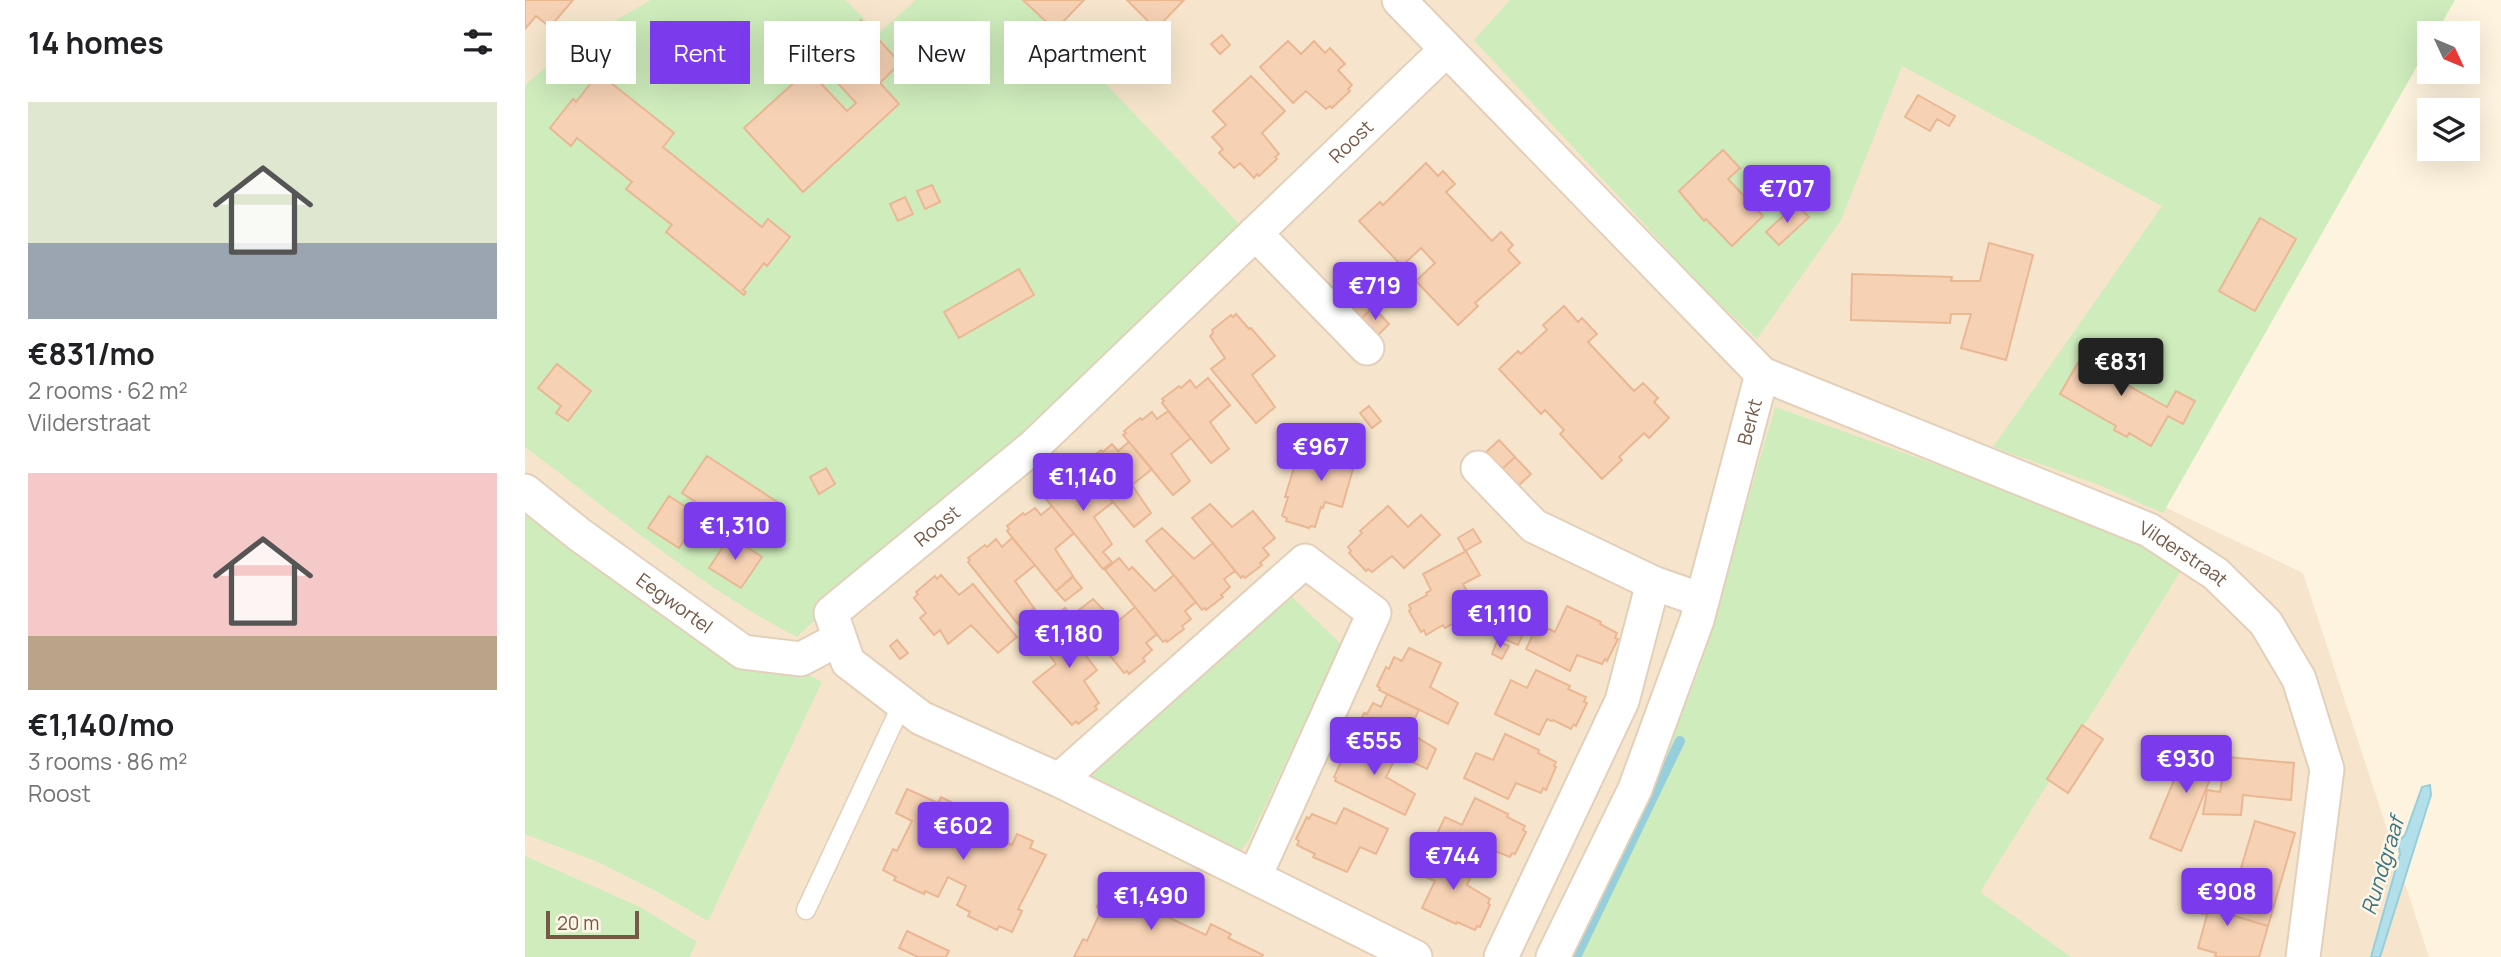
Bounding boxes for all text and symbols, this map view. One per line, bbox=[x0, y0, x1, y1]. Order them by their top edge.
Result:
chip: Buy bbox=[546, 21, 636, 84]
chip: Rent bbox=[650, 21, 750, 84]
chip: Filters bbox=[764, 21, 880, 84]
chip: New bbox=[894, 21, 990, 84]
chip: Apartment bbox=[1004, 21, 1171, 84]
north arrow bbox=[2417, 21, 2480, 84]
map controls bbox=[2417, 21, 2480, 161]
text: 14 homes bbox=[28, 22, 164, 63]
icon: filters bbox=[459, 23, 497, 61]
button: layers bbox=[2417, 98, 2480, 161]
street label: Roost bbox=[1323, 114, 1379, 169]
icon: home bbox=[200, 147, 326, 273]
pin: €707 bbox=[1746, 166, 1828, 225]
text: €707 bbox=[1759, 172, 1815, 204]
pin: €719 bbox=[1334, 262, 1416, 322]
text: €719 bbox=[1349, 269, 1401, 301]
text: €831/mo bbox=[28, 333, 155, 374]
pin: €831 bbox=[2080, 338, 2162, 398]
text: €831 bbox=[2094, 345, 2148, 377]
text: 2 rooms · 62 m² bbox=[28, 374, 188, 406]
street label: Berkt bbox=[1731, 396, 1768, 448]
text: Vilderstraat bbox=[28, 406, 151, 438]
pin: €967 bbox=[1280, 424, 1362, 483]
text: €967 bbox=[1293, 430, 1349, 462]
pin: €1,140 bbox=[1026, 454, 1140, 513]
text: €1,140 bbox=[1049, 460, 1117, 492]
street label: Roost bbox=[909, 499, 965, 552]
pin: €1,310 bbox=[678, 503, 792, 562]
text: €1,310 bbox=[700, 509, 770, 541]
street label: Vilderstraat bbox=[2136, 514, 2234, 592]
icon: home bbox=[200, 518, 326, 644]
street label: Eegwortel bbox=[631, 567, 718, 639]
pin: €1,110 bbox=[1443, 590, 1557, 650]
text: €1,110 bbox=[1468, 597, 1532, 629]
pin: €1,180 bbox=[1012, 610, 1126, 670]
text: €1,180 bbox=[1035, 617, 1103, 649]
text: €1,140/mo bbox=[28, 704, 174, 745]
pin: €555 bbox=[1333, 718, 1415, 777]
text: €555 bbox=[1346, 724, 1402, 756]
pin: €930 bbox=[2145, 736, 2227, 795]
text: €930 bbox=[2157, 742, 2215, 774]
text: 3 rooms · 86 m² bbox=[28, 745, 188, 777]
text: Roost bbox=[28, 777, 91, 809]
pin: €602 bbox=[922, 802, 1004, 862]
text: €602 bbox=[934, 809, 992, 841]
water label: Rundgraaf bbox=[2354, 809, 2412, 918]
pin: €744 bbox=[1412, 832, 1494, 892]
text: €744 bbox=[1426, 839, 1480, 871]
pin: €908 bbox=[2186, 869, 2268, 928]
pin: €1,490 bbox=[1094, 872, 1208, 932]
text: €908 bbox=[2197, 875, 2257, 907]
text: €1,490 bbox=[1114, 879, 1188, 911]
scale bar bbox=[546, 908, 639, 940]
text: 20 m bbox=[557, 910, 599, 936]

